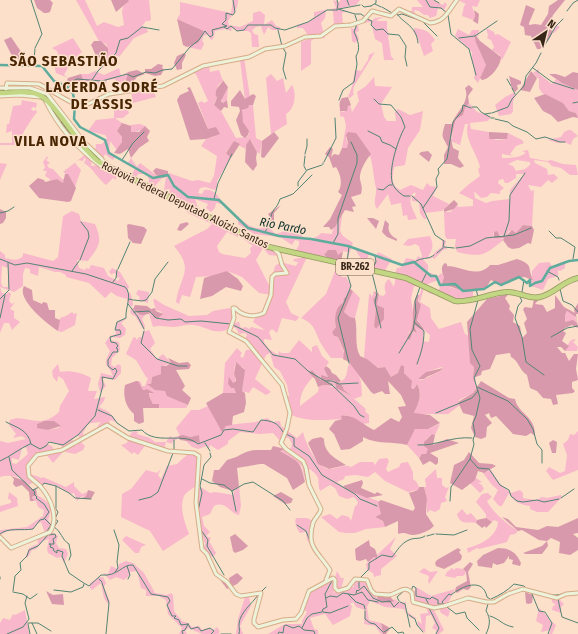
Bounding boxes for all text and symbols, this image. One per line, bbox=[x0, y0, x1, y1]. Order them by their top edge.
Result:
north arrow bbox=[526, 12, 566, 52]
text: N bbox=[545, 17, 558, 31]
district label: SÃO SEBASTIÃO bbox=[10, 52, 118, 70]
district label: LACERDA SODRÉ DE ASSIS bbox=[45, 78, 159, 113]
district label: VILA NOVA bbox=[13, 132, 88, 150]
street label: Rodovia Federal Deputado Aloízio Santos bbox=[99, 159, 271, 251]
water label: Rio Pardo bbox=[259, 215, 307, 237]
road number: BR-262 bbox=[336, 259, 374, 275]

